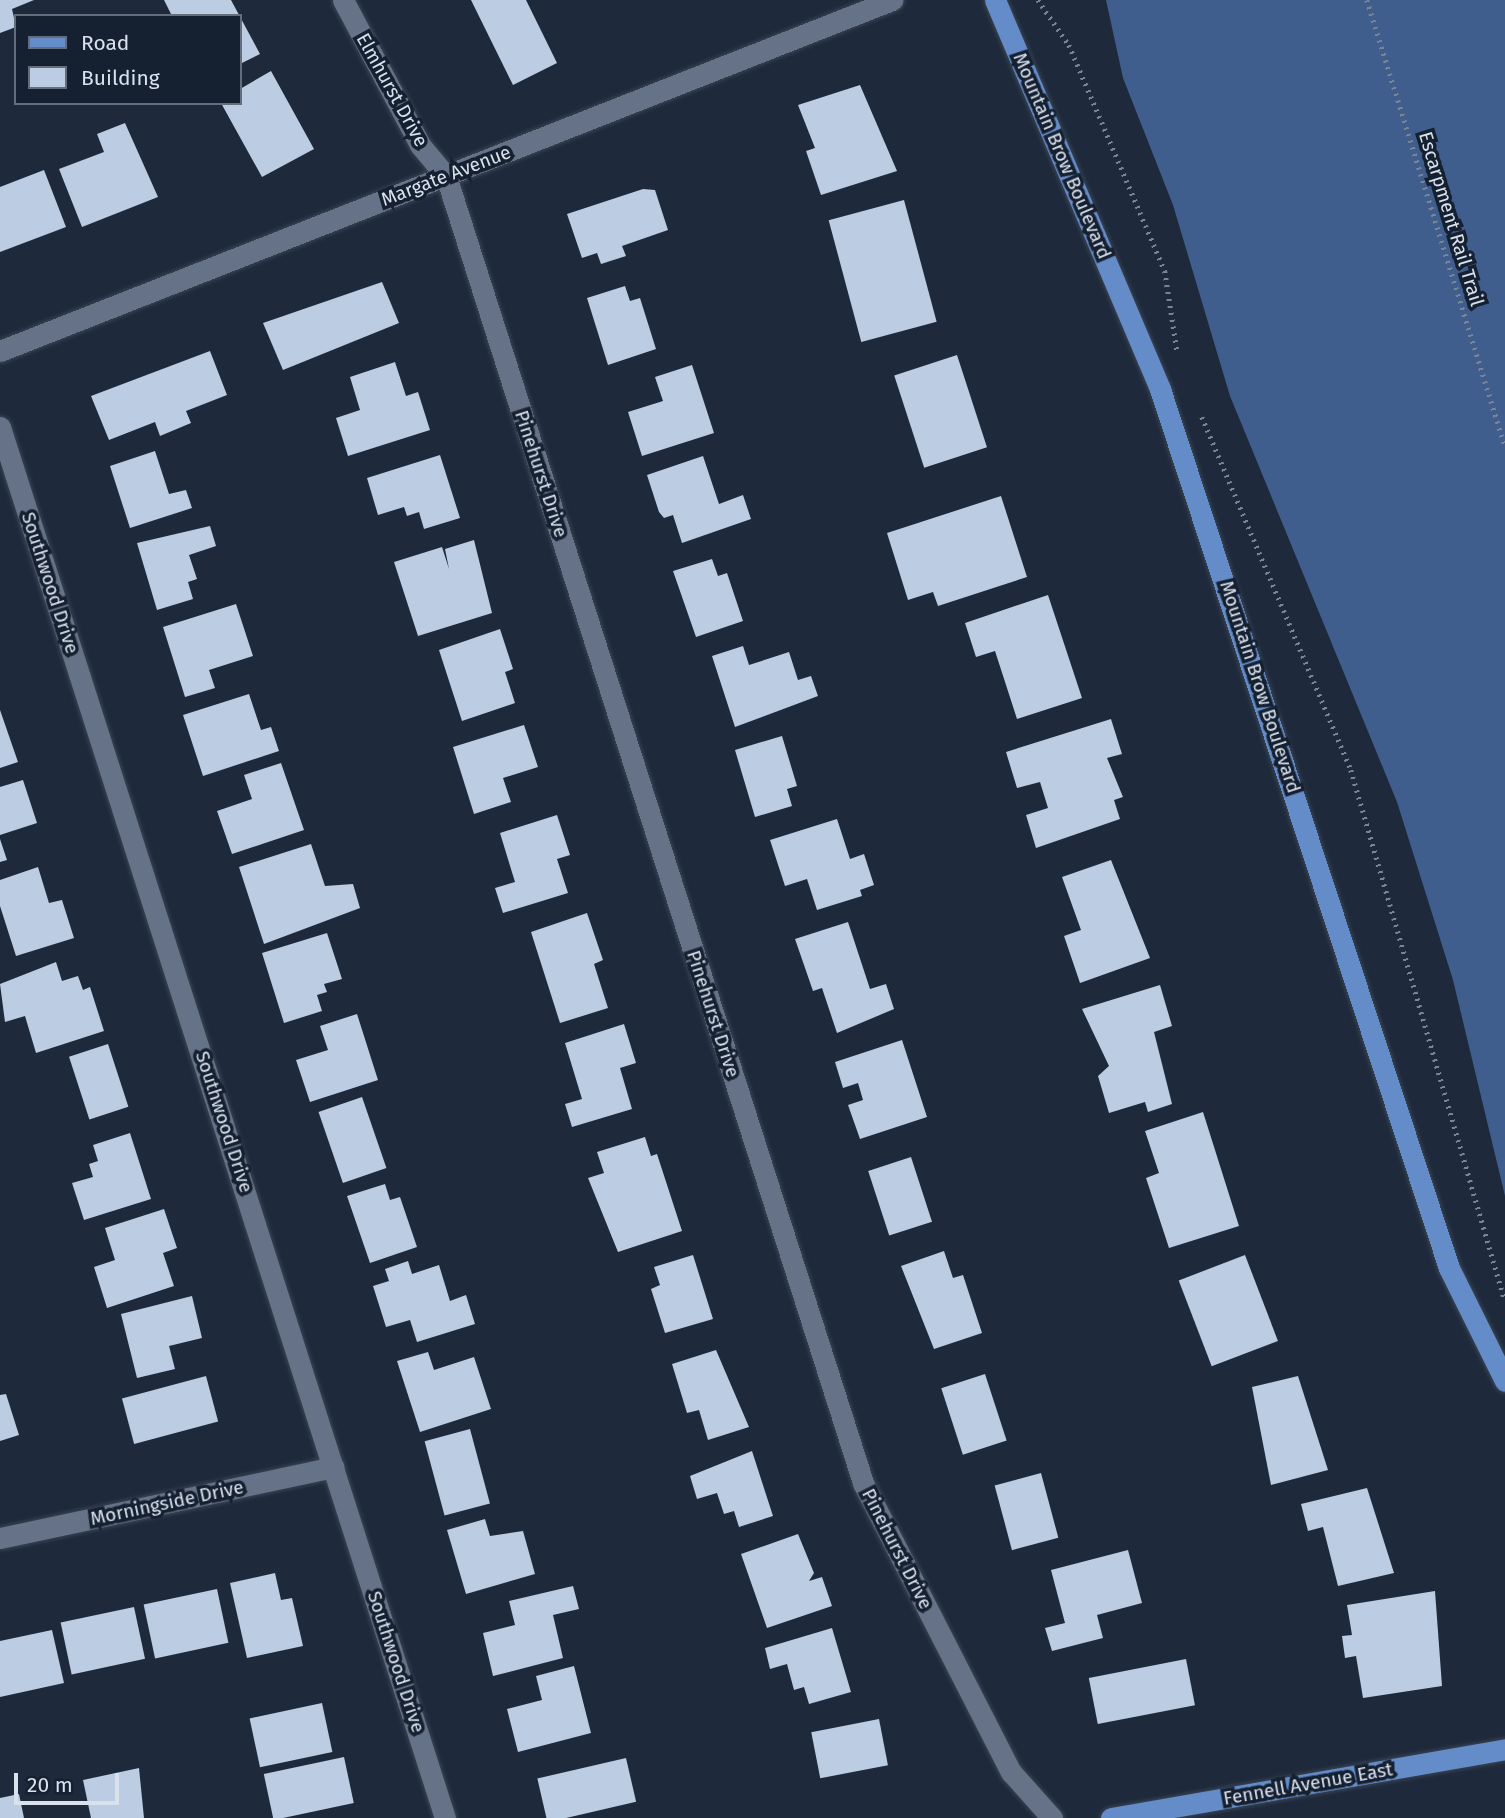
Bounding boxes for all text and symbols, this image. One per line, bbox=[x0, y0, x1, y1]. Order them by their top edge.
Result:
legend bbox=[14, 14, 242, 105]
street label: Elmhurst Drive bbox=[351, 29, 433, 151]
text: Road bbox=[81, 30, 129, 56]
street label: Mountain Brow Boulevard bbox=[1008, 50, 1116, 262]
text: Building bbox=[81, 65, 160, 91]
street label: Escarpment Rail Trail bbox=[1414, 129, 1488, 309]
street label: Margate Avenue bbox=[378, 141, 514, 211]
street label: Pinehurst Drive bbox=[510, 407, 572, 541]
street label: Southwood Drive bbox=[16, 509, 84, 657]
street label: Mountain Brow Boulevard bbox=[1215, 578, 1305, 796]
street label: Pinehurst Drive bbox=[682, 947, 744, 1081]
street label: Southwood Drive bbox=[190, 1048, 258, 1196]
street label: Morningside Drive bbox=[88, 1476, 246, 1530]
street label: Pinehurst Drive bbox=[857, 1485, 937, 1613]
street label: Southwood Drive bbox=[362, 1588, 430, 1736]
scale bar bbox=[18, 1758, 122, 1802]
street label: Fennell Avenue East bbox=[1221, 1758, 1395, 1810]
text: 20 m bbox=[27, 1772, 73, 1798]

